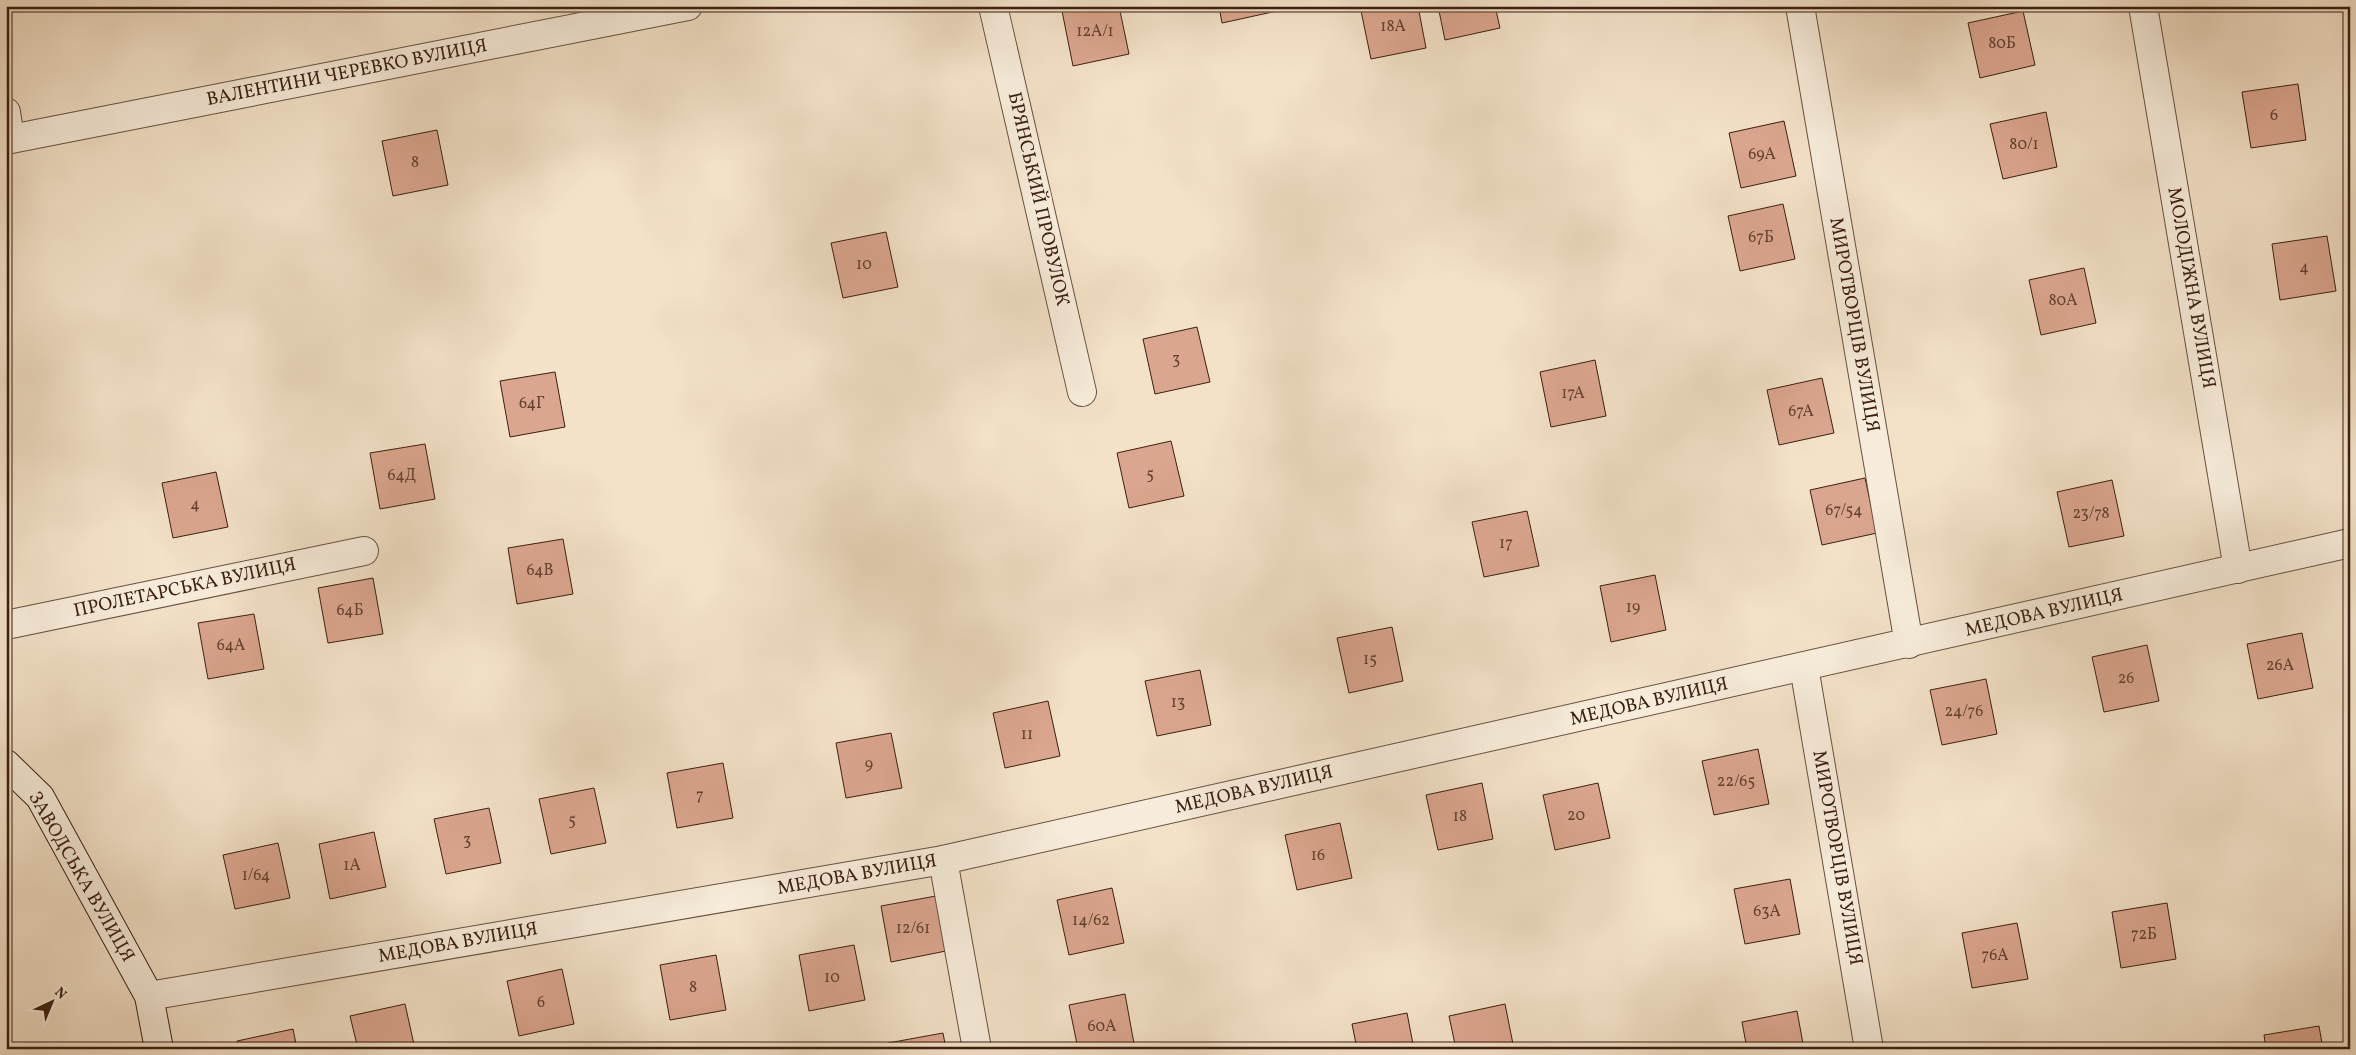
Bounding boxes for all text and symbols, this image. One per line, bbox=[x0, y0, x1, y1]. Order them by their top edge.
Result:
house number: 18А bbox=[1380, 16, 1406, 38]
house number: 12А/1 bbox=[1076, 21, 1114, 43]
street label: ВАЛЕНТИНИ ЧЕРЕВКО ВУЛИЦЯ bbox=[204, 33, 490, 113]
house number: 80Б bbox=[1988, 33, 2016, 55]
street label: БРЯНСЬКИЙ ПРОВУЛОК bbox=[1001, 89, 1075, 309]
house number: 6 bbox=[2270, 105, 2278, 127]
house number: 80/1 bbox=[2009, 134, 2039, 156]
house number: 69А bbox=[1748, 144, 1776, 166]
house number: 8 bbox=[411, 152, 419, 174]
street label: МОЛОДІЖНА ВУЛИЦЯ bbox=[2160, 185, 2222, 391]
street label: МИРОТВОРЦІВ ВУЛИЦЯ bbox=[1822, 215, 1886, 435]
house number: 67Б bbox=[1748, 227, 1774, 249]
house number: 10 bbox=[856, 254, 872, 276]
house number: 4 bbox=[2299, 257, 2309, 279]
house number: 80А bbox=[2048, 290, 2078, 312]
house number: 3 bbox=[1172, 349, 1180, 371]
house number: 17А bbox=[1561, 383, 1585, 405]
house number: 64Г bbox=[519, 393, 545, 415]
house number: 67А bbox=[1788, 401, 1814, 423]
house number: 5 bbox=[1146, 464, 1154, 486]
house number: 64Д bbox=[388, 465, 416, 487]
house number: 4 bbox=[190, 494, 200, 516]
house number: 67/54 bbox=[1825, 500, 1863, 522]
house number: 23/78 bbox=[2072, 503, 2110, 525]
house number: 17 bbox=[1499, 533, 1513, 555]
street label: ПРОЛЕТАРСЬКА ВУЛИЦЯ bbox=[71, 552, 299, 624]
house number: 64В bbox=[526, 560, 554, 582]
street label: МЕДОВА ВУЛИЦЯ bbox=[1962, 582, 2126, 644]
house number: 19 bbox=[1626, 597, 1640, 619]
house number: 64Б bbox=[336, 600, 364, 622]
house number: 64А bbox=[217, 635, 245, 657]
house number: 15 bbox=[1363, 649, 1377, 671]
house number: 26А bbox=[2266, 655, 2294, 677]
house number: 26 bbox=[2118, 668, 2134, 690]
street label: МЕДОВА ВУЛИЦЯ bbox=[1567, 671, 1731, 733]
house number: 13 bbox=[1171, 692, 1185, 714]
house number: 24/76 bbox=[1945, 701, 1983, 723]
house number: 11 bbox=[1021, 724, 1033, 746]
street label: МИРОТВОРЦІВ ВУЛИЦЯ bbox=[1805, 748, 1869, 968]
house number: 9 bbox=[865, 754, 873, 776]
street label: МЕДОВА ВУЛИЦЯ bbox=[1172, 759, 1336, 821]
house number: 22/65 bbox=[1717, 771, 1755, 793]
house number: 7 bbox=[696, 785, 704, 807]
street label: ЗАВОДСЬКА ВУЛИЦЯ bbox=[22, 787, 140, 967]
house number: 20 bbox=[1567, 805, 1585, 827]
house number: 18 bbox=[1453, 806, 1467, 828]
house number: 5 bbox=[568, 810, 576, 832]
house number: 3 bbox=[463, 830, 471, 852]
house number: 16 bbox=[1311, 845, 1325, 867]
street label: МЕДОВА ВУЛИЦЯ bbox=[775, 848, 939, 902]
house number: 1А bbox=[343, 855, 361, 877]
house number: 1/64 bbox=[242, 865, 270, 887]
house number: 63А bbox=[1753, 901, 1781, 923]
house number: 14/62 bbox=[1072, 910, 1110, 932]
street label: МЕДОВА ВУЛИЦЯ bbox=[376, 916, 540, 970]
house number: 12/61 bbox=[896, 918, 930, 940]
house number: 72Б bbox=[2131, 924, 2157, 946]
house number: 76А bbox=[1981, 945, 2009, 967]
house number: 10 bbox=[824, 967, 840, 989]
house number: 8 bbox=[689, 977, 697, 999]
north arrow bbox=[28, 978, 78, 1028]
text: N bbox=[50, 983, 70, 1004]
house number: 6 bbox=[537, 992, 545, 1014]
house number: 60А bbox=[1088, 1016, 1116, 1038]

